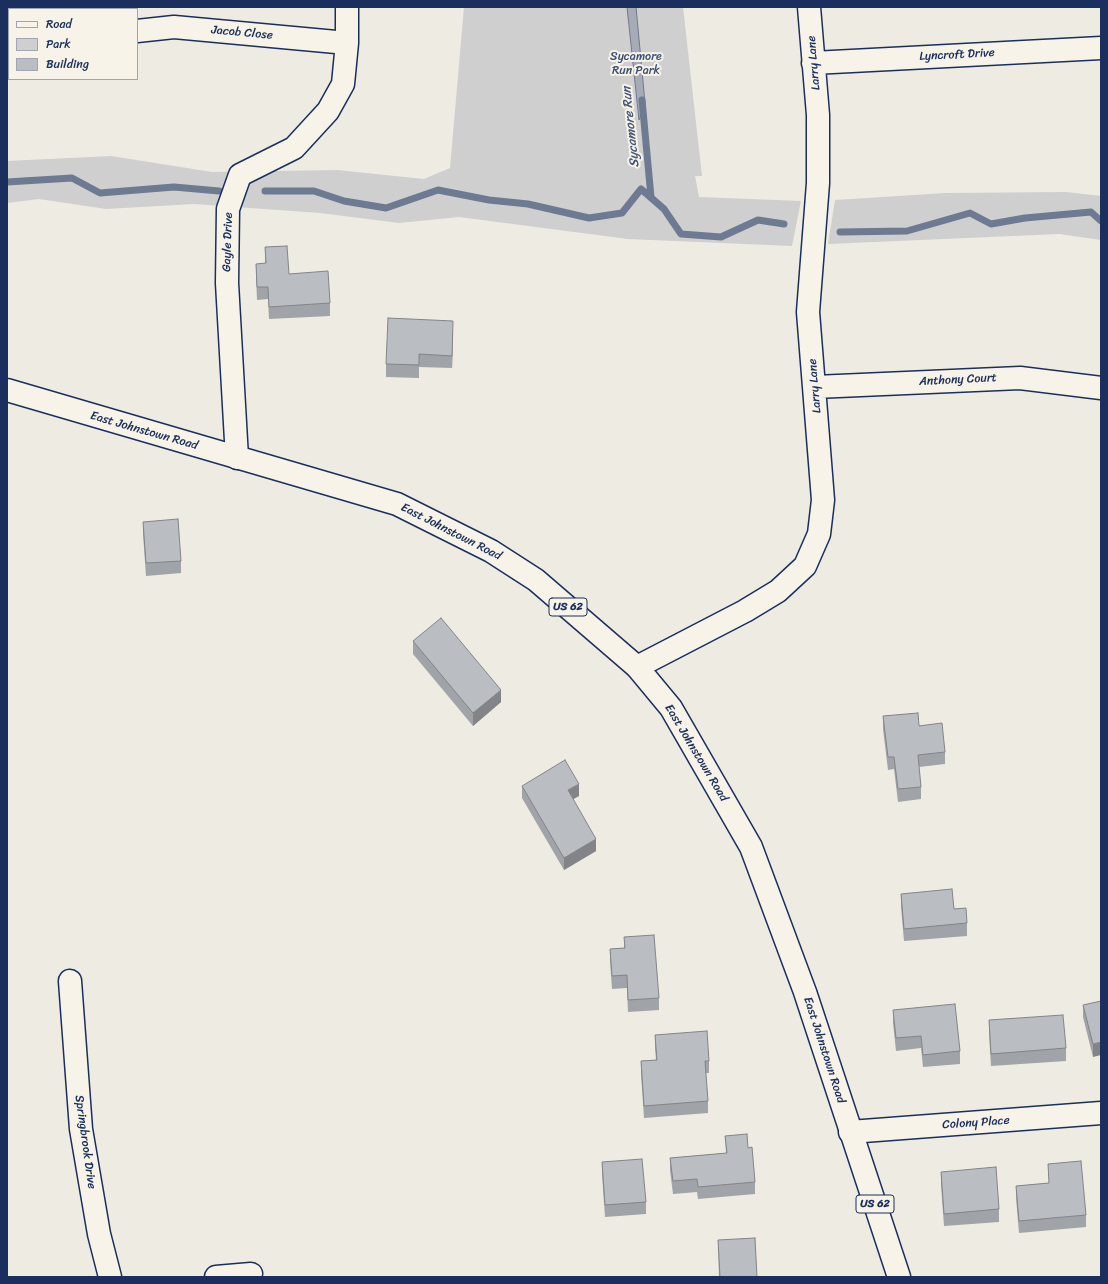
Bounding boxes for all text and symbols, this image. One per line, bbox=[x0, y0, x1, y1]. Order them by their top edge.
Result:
legend bbox=[8, 8, 138, 80]
text: Road bbox=[46, 13, 72, 35]
street label: Jacob Close bbox=[211, 23, 273, 43]
text: Park bbox=[46, 33, 71, 55]
street label: Larry Lane bbox=[804, 35, 824, 91]
street label: Lyncroft Drive bbox=[919, 46, 995, 64]
park label: Sycamore Run Park bbox=[610, 50, 662, 78]
text: Building bbox=[46, 53, 89, 75]
water label: Sycamore Run bbox=[619, 86, 643, 168]
street label: Gayle Drive bbox=[220, 212, 236, 272]
street label: Larry Lane bbox=[805, 358, 825, 414]
street label: Anthony Court bbox=[919, 371, 997, 389]
street label: East Johnstown Road bbox=[89, 409, 199, 453]
street label: East Johnstown Road bbox=[398, 500, 504, 564]
road number: US 62 bbox=[549, 598, 587, 616]
street label: East Johnstown Road bbox=[661, 702, 731, 804]
street label: East Johnstown Road bbox=[800, 995, 848, 1105]
street label: Springbrook Drive bbox=[71, 1094, 99, 1190]
street label: Colony Place bbox=[942, 1113, 1010, 1133]
road number: US 62 bbox=[856, 1195, 894, 1213]

